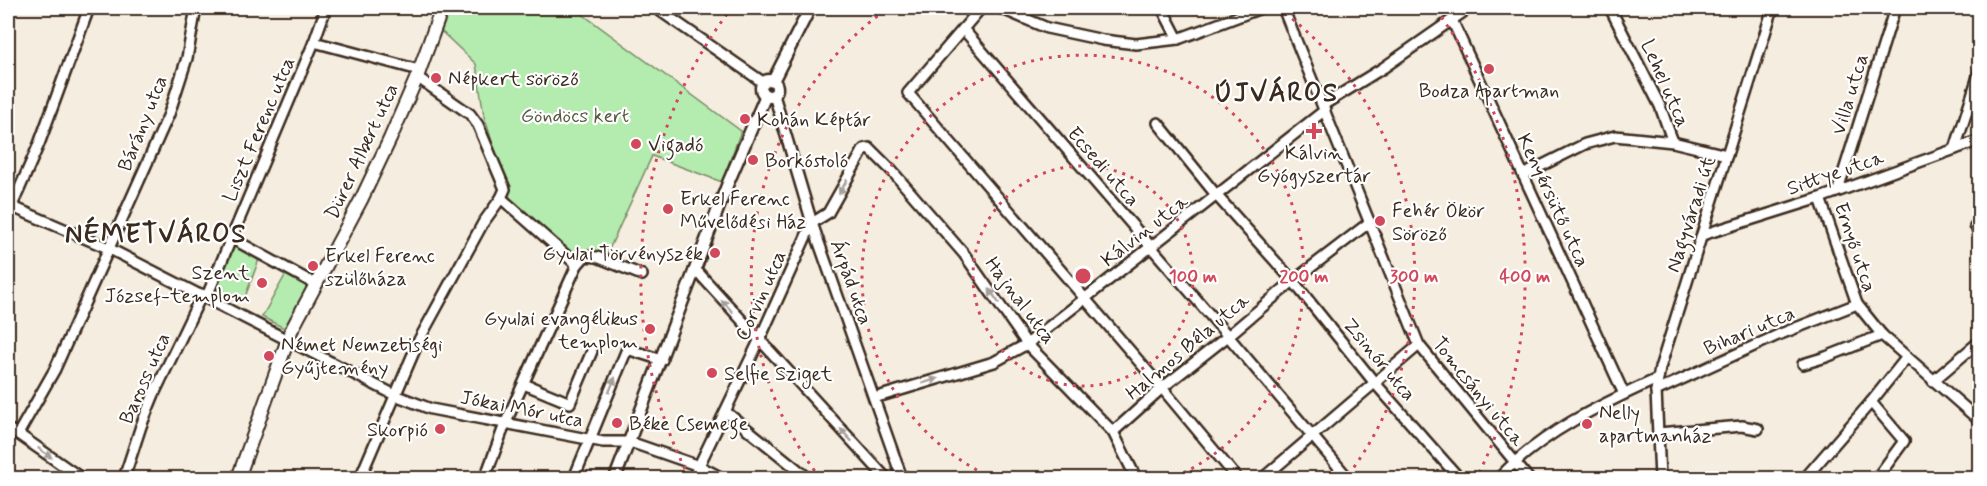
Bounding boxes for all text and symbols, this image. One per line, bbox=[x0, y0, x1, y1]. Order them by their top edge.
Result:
street label: Lehel utca bbox=[1633, 36, 1696, 132]
street label: Villa utca bbox=[1825, 50, 1876, 138]
street label: Liszt Ferenc utca bbox=[217, 53, 302, 206]
marker: Bodza Apartman bbox=[1482, 62, 1496, 76]
place label: Népkert söröző bbox=[448, 66, 579, 93]
marker: Népkert söröző bbox=[429, 71, 443, 85]
street label: Bárány utca bbox=[112, 72, 175, 175]
district label: ÚJVÁROS bbox=[1213, 75, 1339, 111]
place label: Bodza Apartman bbox=[1419, 78, 1559, 106]
street label: Dürer Albert utca bbox=[319, 79, 406, 224]
park label: Göndöcs kert bbox=[521, 103, 629, 130]
place label: Kohán Képtár bbox=[757, 107, 871, 134]
marker: Kohán Képtár bbox=[738, 112, 752, 126]
street label: Ecsedi utca bbox=[1061, 121, 1145, 213]
marker: Kálvin Gyógyszertár bbox=[1307, 124, 1321, 138]
street label: Kenyérsütő utca bbox=[1510, 129, 1595, 272]
place label: Vigadó bbox=[648, 132, 704, 161]
marker: Vigadó bbox=[629, 137, 643, 151]
place label: Kálvin Gyógyszertár bbox=[1257, 140, 1371, 190]
street label: Sittye utca bbox=[1783, 144, 1888, 203]
place label: Borkóstoló bbox=[765, 148, 848, 175]
marker: Borkóstoló bbox=[746, 153, 760, 167]
street label: Nagyváradi út bbox=[1660, 153, 1725, 277]
one-way arrow bbox=[838, 179, 848, 196]
place label: Erkel Ferenc Művelődési Ház bbox=[680, 186, 807, 236]
street label: Kálvin utca bbox=[1096, 188, 1195, 274]
place label: Fehér Ökör Söröző bbox=[1392, 198, 1485, 248]
street label: Ernyő utca bbox=[1827, 199, 1883, 296]
marker: Erkel Ferenc Művelődési Ház bbox=[661, 202, 675, 216]
marker: Fehér Ökör Söröző bbox=[1373, 214, 1387, 228]
district label: NÉMETVÁROS bbox=[65, 216, 247, 252]
street label: Árpád utca bbox=[823, 236, 878, 329]
place label: Gyulai Törvényszék bbox=[543, 241, 703, 268]
place label: Erkel Ferenc szülőháza bbox=[325, 243, 435, 293]
marker: Gyulai Törvényszék bbox=[708, 246, 722, 260]
street label: Corvin utca bbox=[729, 246, 793, 345]
street label: Hajnal utca bbox=[978, 252, 1062, 350]
marker: Erkel Ferenc szülőháza bbox=[306, 259, 320, 273]
place label: Szent József-templom bbox=[104, 260, 250, 310]
text: 100 m bbox=[1169, 265, 1217, 289]
text: 200 m bbox=[1279, 265, 1329, 289]
text: 300 m bbox=[1390, 265, 1438, 289]
text: 400 m bbox=[1500, 265, 1550, 289]
centre of rings bbox=[1073, 266, 1093, 286]
marker: Szent József-templom bbox=[255, 276, 269, 290]
street label: Halmos Béla utca bbox=[1120, 287, 1256, 407]
one-way arrow bbox=[988, 289, 1000, 305]
one-way arrow bbox=[721, 298, 734, 314]
street label: Bihari utca bbox=[1700, 300, 1799, 363]
place label: Gyulai evangélikus templom bbox=[484, 306, 638, 356]
street label: Zsinór utca bbox=[1336, 313, 1422, 407]
marker: Gyulai evangélikus templom bbox=[643, 322, 657, 336]
street label: Baross utca bbox=[113, 329, 177, 428]
place label: Német Nemzetiségi Gyűjtemény bbox=[281, 332, 443, 382]
street label: Tomcsányi utca bbox=[1425, 332, 1531, 453]
marker: Német Nemzetiségi Gyűjtemény bbox=[262, 349, 276, 363]
place label: Selfie Sziget bbox=[724, 361, 832, 389]
marker: Selfie Sziget bbox=[705, 366, 719, 380]
one-way arrow bbox=[607, 376, 617, 394]
one-way arrow bbox=[921, 376, 939, 385]
street label: Jókai Mór utca bbox=[458, 384, 586, 435]
place label: Nelly apartmanház bbox=[1599, 400, 1712, 450]
place label: Béke Csemege bbox=[629, 411, 749, 440]
marker: Béke Csemege bbox=[610, 416, 624, 430]
place label: Skorpió bbox=[367, 417, 428, 444]
marker: Nelly apartmanház bbox=[1580, 417, 1594, 431]
marker: Skorpió bbox=[433, 422, 447, 436]
one-way arrow bbox=[839, 428, 853, 443]
one-way arrow bbox=[36, 447, 52, 459]

